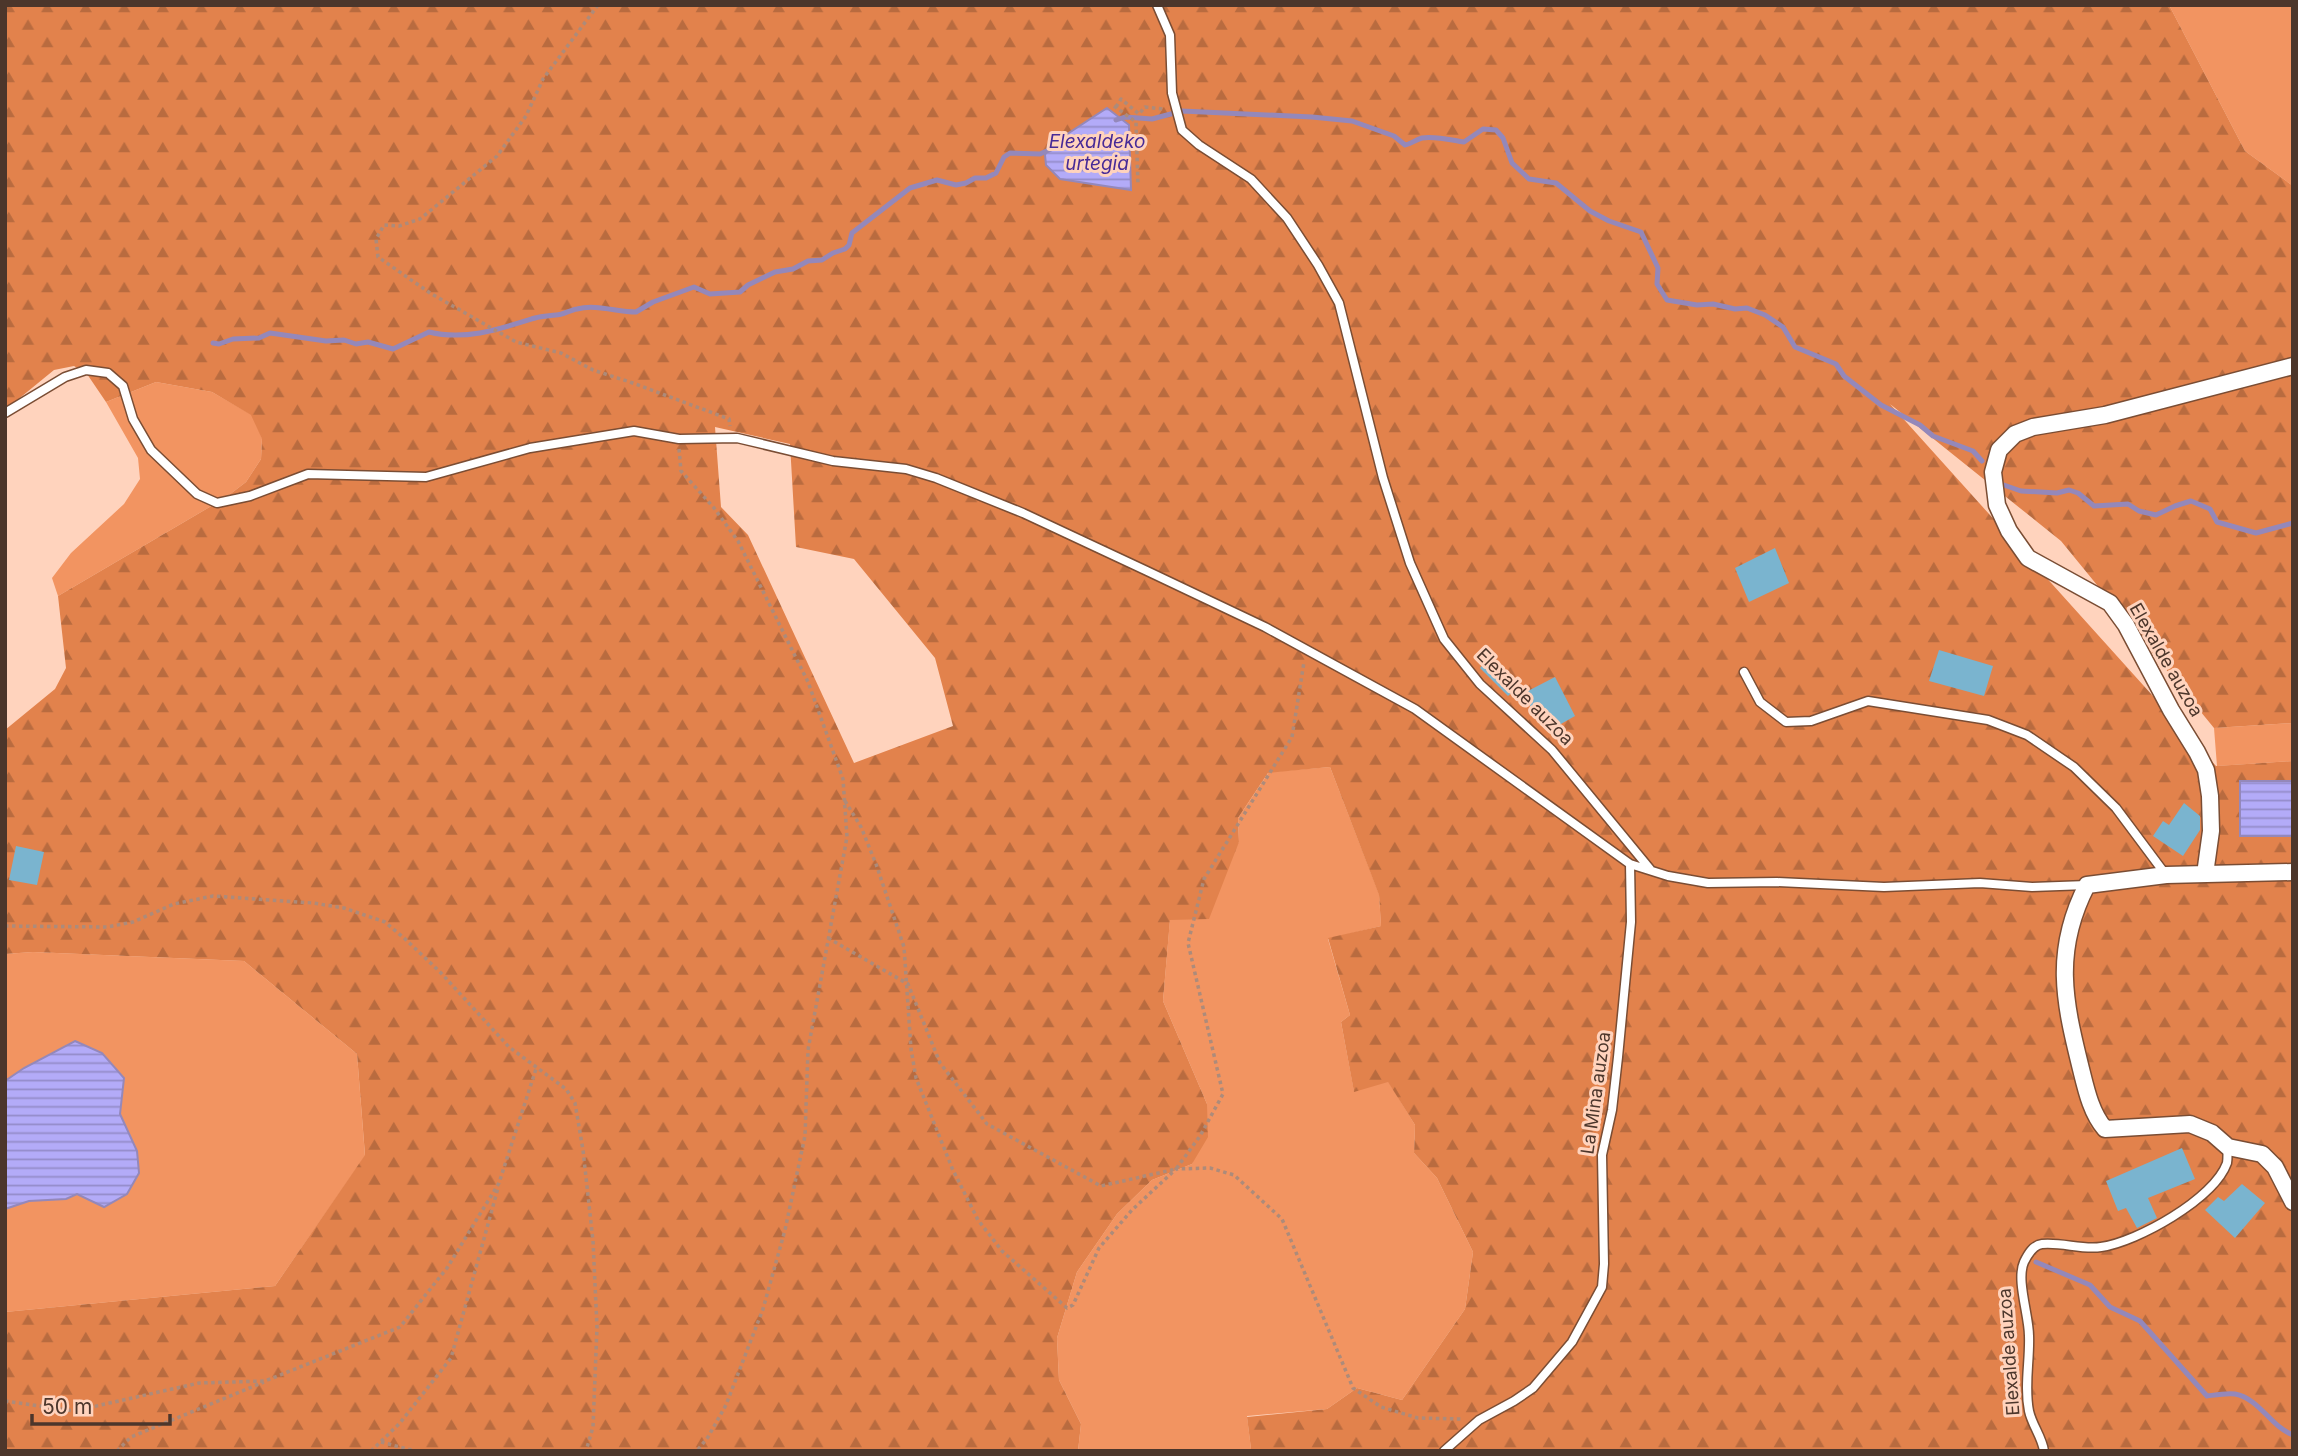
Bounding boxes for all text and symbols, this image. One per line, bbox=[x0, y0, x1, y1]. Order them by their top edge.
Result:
water label: Elexaldeko urtegia bbox=[1049, 130, 1145, 175]
street label: Elexalde auzoa bbox=[2125, 599, 2207, 720]
street label: Elexalde auzoa bbox=[1473, 644, 1578, 749]
street label: La Mina auzoa bbox=[1577, 1030, 1614, 1155]
street label: Elexalde auzoa bbox=[1994, 1288, 2023, 1416]
scale bar bbox=[32, 1382, 170, 1426]
text: 50 m bbox=[42, 1394, 92, 1419]

